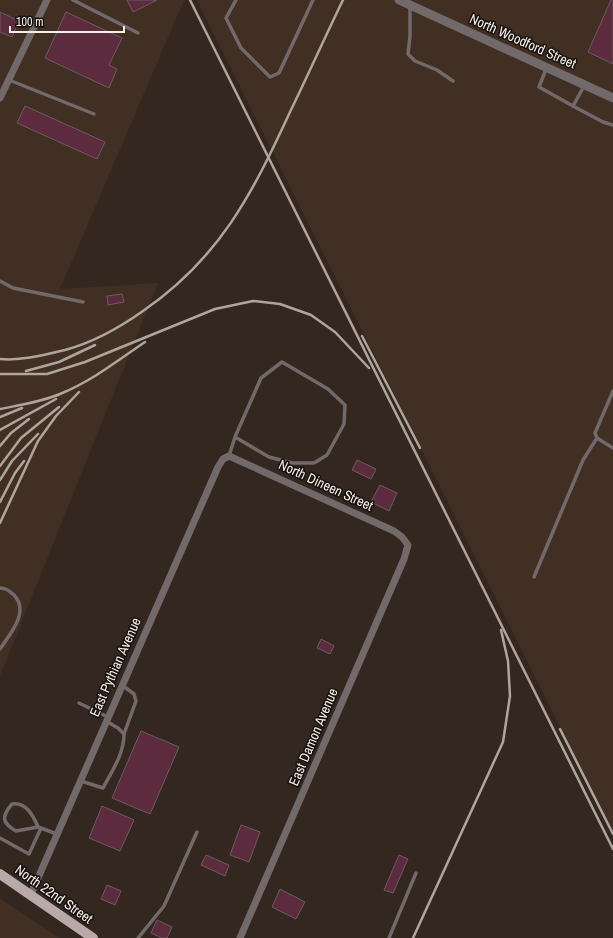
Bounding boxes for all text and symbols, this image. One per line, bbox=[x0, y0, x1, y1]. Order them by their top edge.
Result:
scale bar bbox=[10, 8, 124, 34]
street label: North Woodford Street bbox=[467, 9, 579, 73]
text: 100 m bbox=[16, 14, 43, 30]
street label: North Dineen Street bbox=[276, 455, 376, 515]
street label: East Pythian Avenue bbox=[85, 615, 145, 719]
street label: East Damon Avenue bbox=[284, 685, 342, 789]
street label: North 22nd Street bbox=[12, 861, 96, 927]

